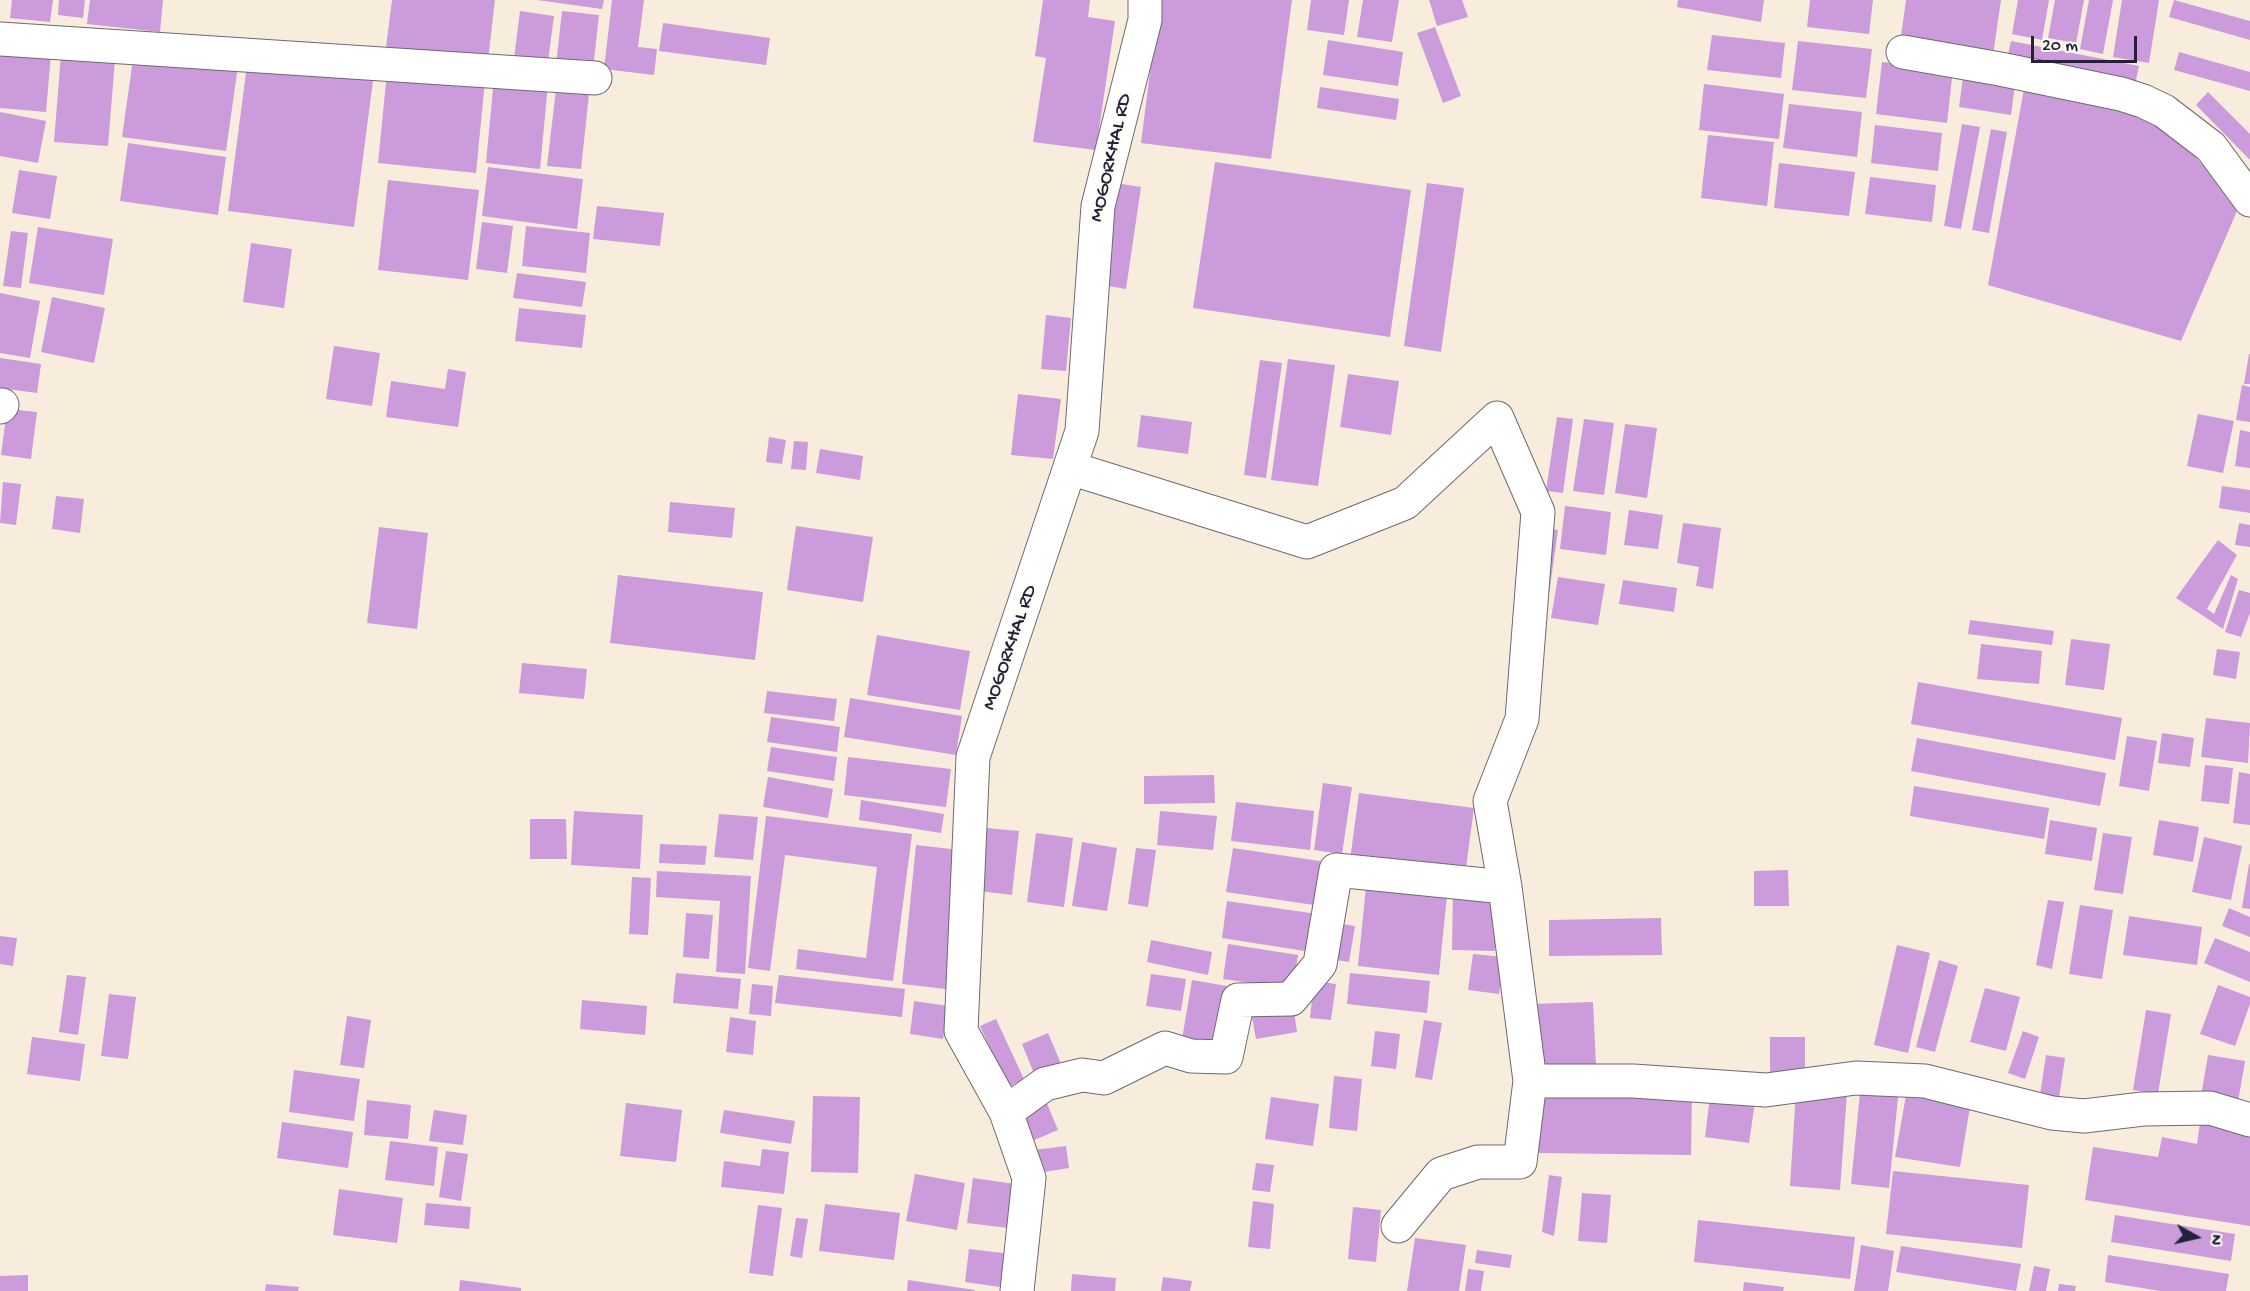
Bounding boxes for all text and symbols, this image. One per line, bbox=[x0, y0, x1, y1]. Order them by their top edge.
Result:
scale bar bbox=[2034, 24, 2140, 62]
text: 20 m bbox=[2042, 36, 2078, 57]
street label: MOGORKHAL RD bbox=[1086, 92, 1138, 224]
street label: MOGORKHAL RD bbox=[978, 582, 1044, 714]
north arrow bbox=[2166, 1207, 2226, 1267]
text: N bbox=[2204, 1233, 2224, 1246]

